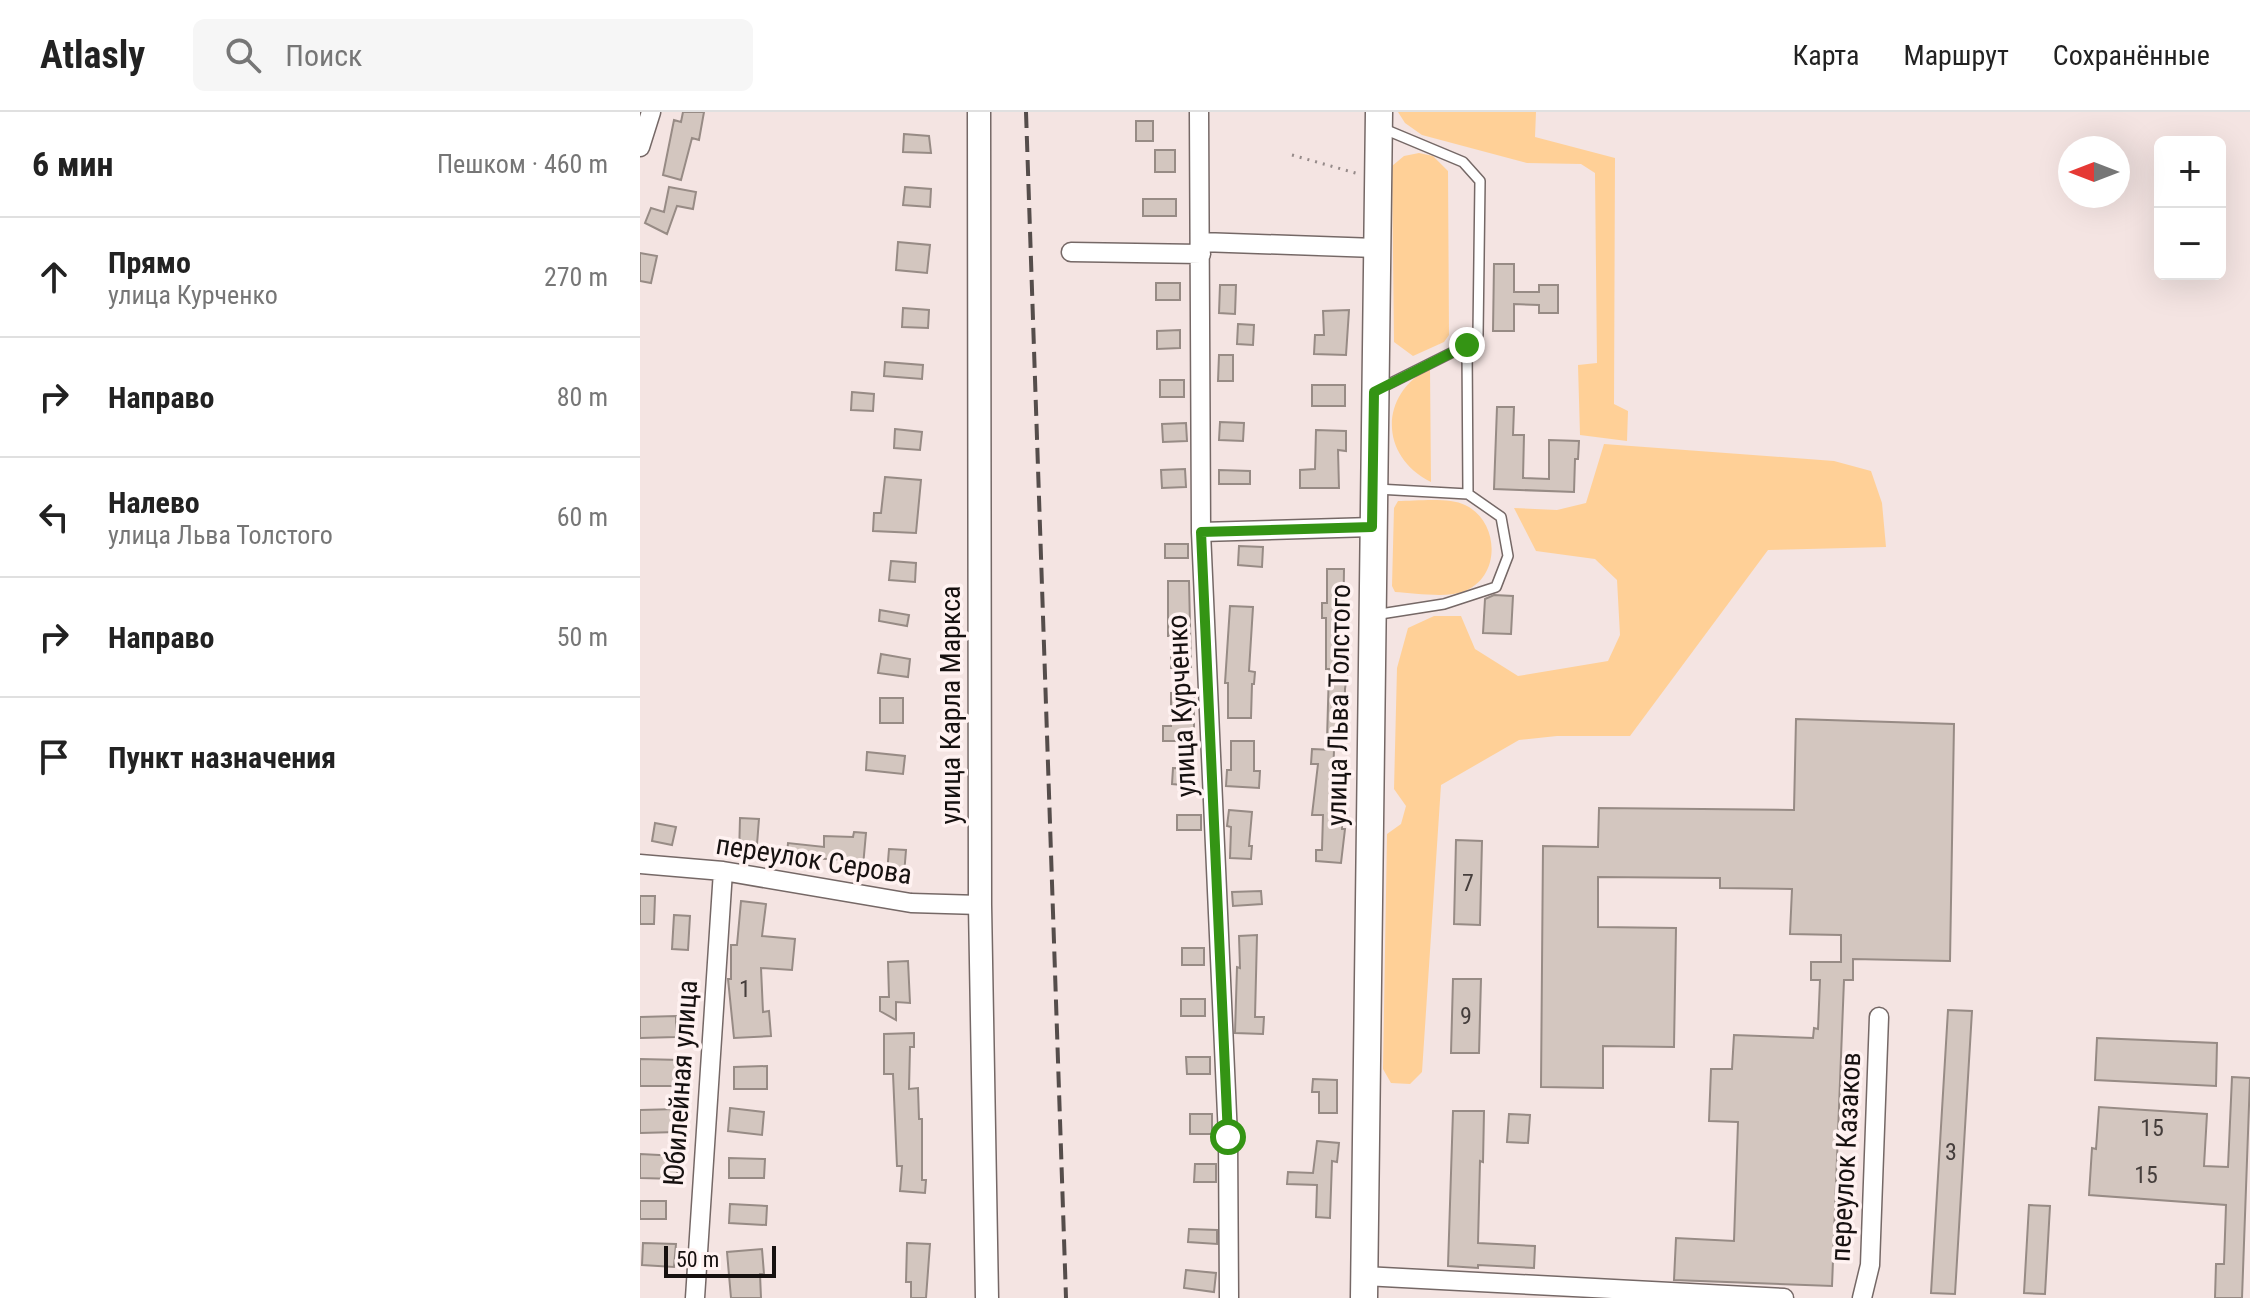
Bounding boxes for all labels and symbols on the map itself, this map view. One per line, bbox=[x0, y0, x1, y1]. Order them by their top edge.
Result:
north arrow bbox=[2058, 136, 2130, 208]
route end bbox=[1449, 327, 1485, 363]
street label: улица Льва Толстого bbox=[1320, 584, 1357, 826]
street label: улица Карла Маркса bbox=[934, 586, 967, 824]
street label: улица Курченко bbox=[1160, 614, 1203, 798]
street label: переулок Серова bbox=[714, 828, 914, 891]
house number: 7 bbox=[1462, 869, 1474, 897]
house number: 1 bbox=[739, 975, 751, 1003]
street label: Юбилейная улица bbox=[657, 979, 704, 1187]
house number: 9 bbox=[1460, 1002, 1472, 1030]
street label: переулок Казаков bbox=[1824, 1051, 1867, 1263]
house number: 15 bbox=[2140, 1114, 2164, 1142]
route start bbox=[1210, 1119, 1246, 1155]
house number: 3 bbox=[1945, 1138, 1957, 1166]
house number: 15 bbox=[2134, 1161, 2158, 1189]
scale bar bbox=[664, 1242, 776, 1278]

